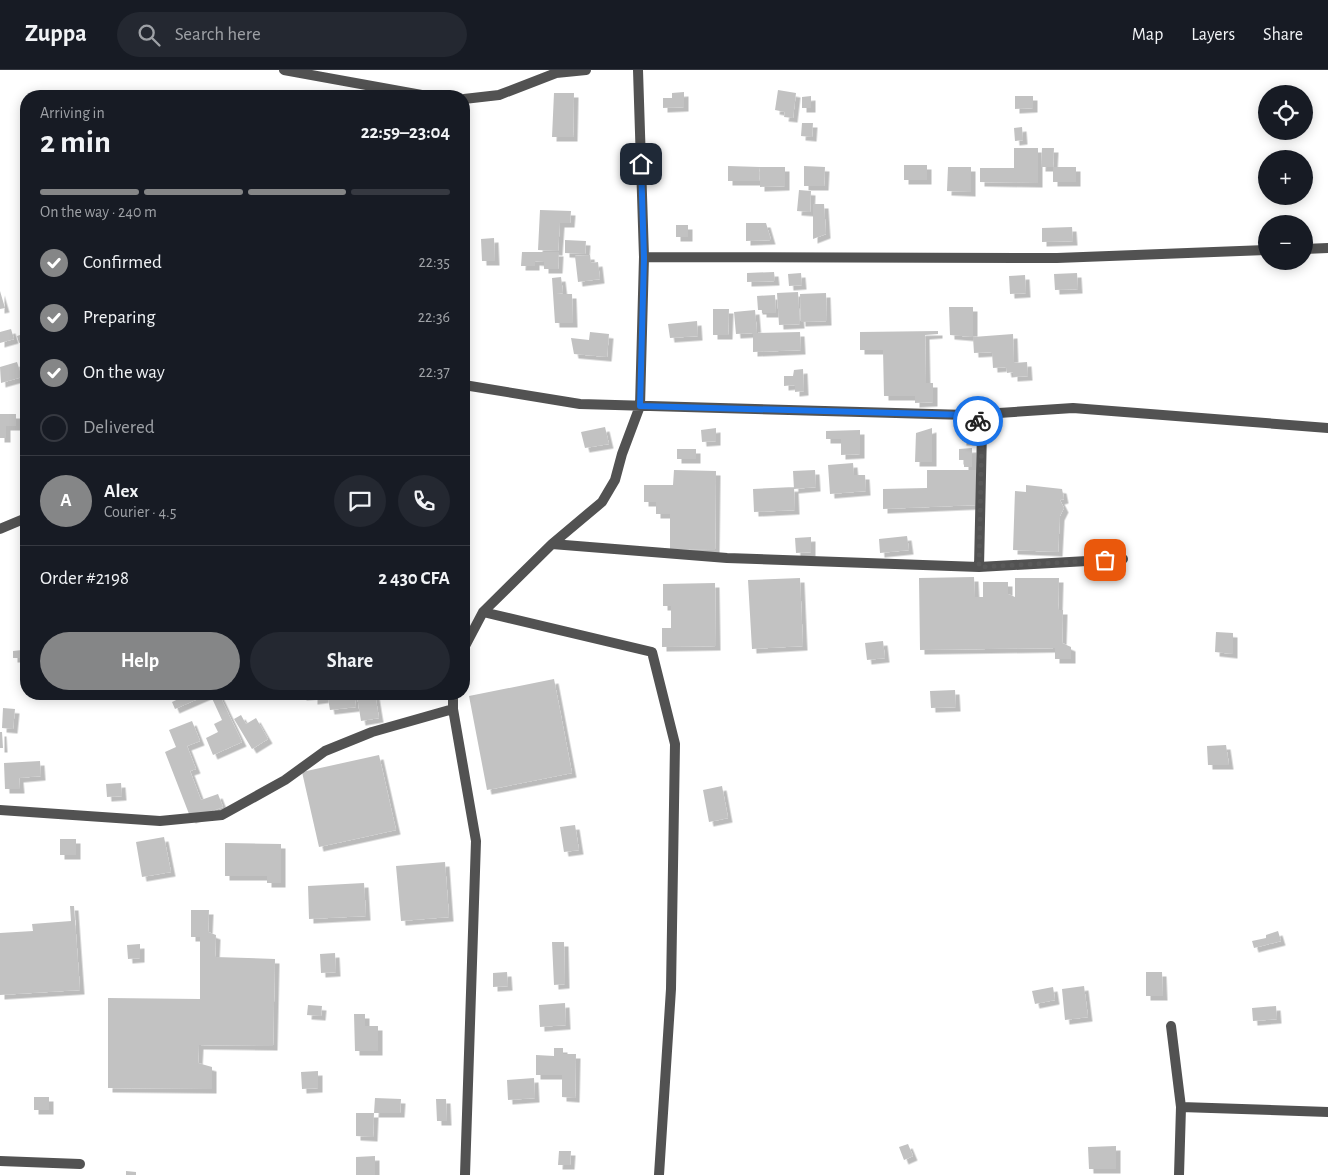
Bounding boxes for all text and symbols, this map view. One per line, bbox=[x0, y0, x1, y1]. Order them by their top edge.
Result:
search box bbox=[117, 12, 467, 57]
icon: search bbox=[135, 21, 163, 49]
text: Zuppa bbox=[25, 22, 87, 46]
text: Search here bbox=[175, 25, 261, 44]
text: Map bbox=[1132, 26, 1163, 44]
text: Layers bbox=[1191, 26, 1235, 44]
text: Share bbox=[1263, 26, 1303, 44]
map controls bbox=[1258, 85, 1313, 270]
button: locate bbox=[1258, 85, 1313, 140]
text: Arriving in bbox=[40, 105, 105, 121]
text: 22:59–23:04 bbox=[361, 123, 450, 142]
text: 2 min bbox=[40, 126, 111, 158]
pin bbox=[620, 143, 662, 185]
icon: home bbox=[627, 150, 655, 178]
button: + bbox=[1258, 150, 1313, 205]
text: On the way · 240 m bbox=[40, 204, 157, 220]
button: − bbox=[1258, 215, 1313, 270]
icon: check bbox=[40, 249, 68, 277]
text: Confirmed bbox=[83, 253, 162, 272]
text: 22:35 bbox=[418, 254, 450, 270]
icon: check bbox=[40, 304, 68, 332]
text: Preparing bbox=[83, 308, 156, 327]
text: 22:36 bbox=[418, 309, 450, 325]
icon: check bbox=[40, 359, 68, 387]
text: On the way bbox=[83, 363, 165, 382]
text: 22:37 bbox=[419, 364, 450, 380]
courier bbox=[953, 396, 1003, 446]
icon: bike bbox=[964, 407, 992, 435]
text: Delivered bbox=[83, 418, 155, 437]
button: chat bbox=[334, 475, 386, 527]
button: phone bbox=[398, 475, 450, 527]
text: Alex bbox=[104, 482, 138, 501]
text: A bbox=[60, 491, 72, 510]
text: Courier · 4.5 bbox=[104, 504, 176, 520]
pin bbox=[1084, 539, 1126, 581]
icon: bag bbox=[1091, 546, 1119, 574]
text: Order #2198 bbox=[40, 569, 129, 588]
text: 2 430 CFA bbox=[378, 569, 450, 588]
button: Help bbox=[40, 632, 240, 690]
button: Share bbox=[250, 632, 450, 690]

